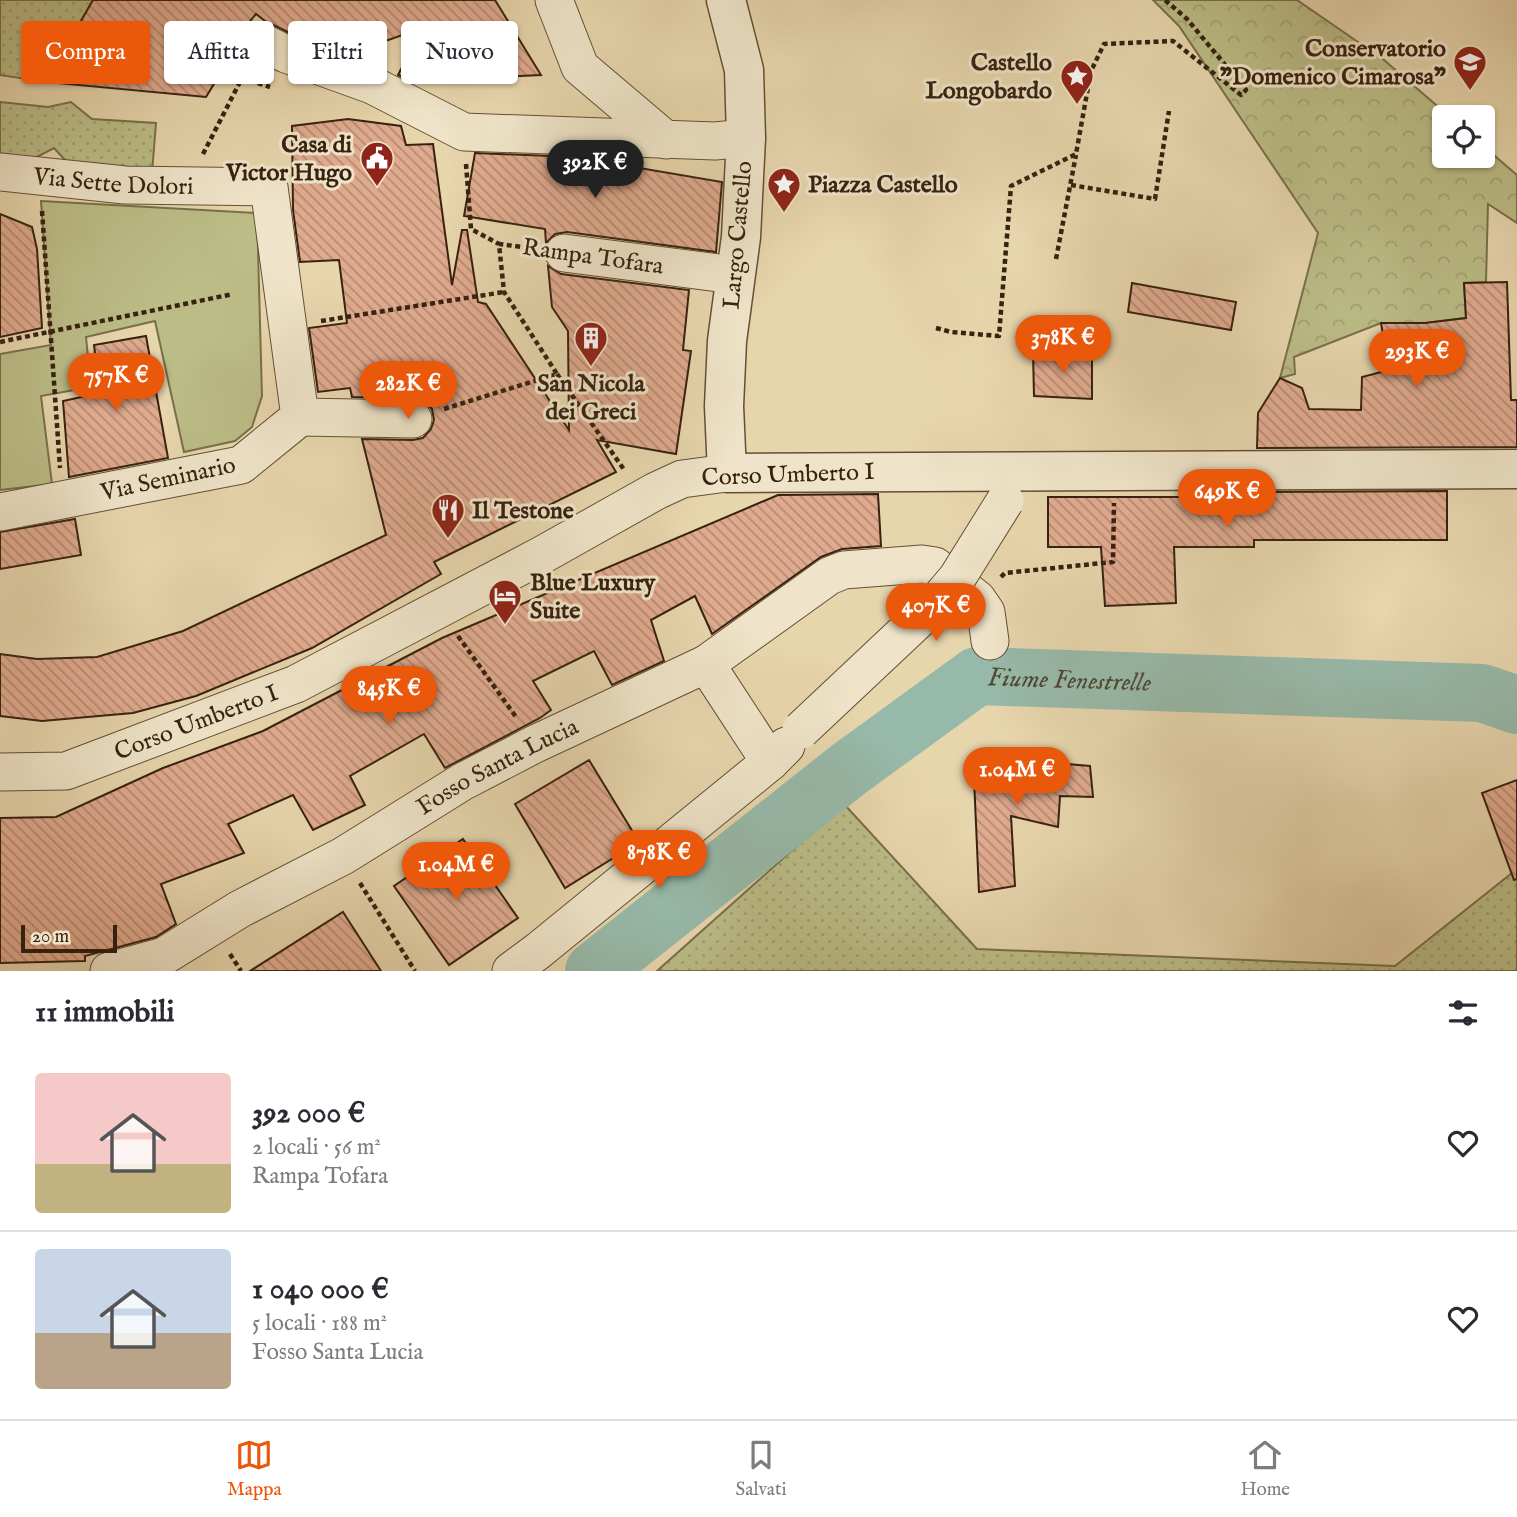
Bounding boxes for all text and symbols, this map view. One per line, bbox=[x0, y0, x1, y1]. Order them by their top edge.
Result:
chip: Compra bbox=[21, 21, 150, 84]
chip: Affitta bbox=[164, 21, 274, 84]
chip: Filtri bbox=[288, 21, 387, 84]
chip: Nuovo bbox=[401, 21, 518, 84]
place label: Conservatorio "Domenico Cimarosa" bbox=[1220, 34, 1446, 93]
school or university icon: Conservatorio "Domenico Cimarosa" bbox=[1451, 43, 1489, 92]
place label: Castello Longobardo bbox=[925, 48, 1052, 107]
place icon: Castello Longobardo bbox=[1058, 57, 1096, 106]
map controls bbox=[1432, 105, 1495, 168]
button: locate bbox=[1432, 105, 1495, 168]
place label: Casa di Victor Hugo bbox=[225, 130, 353, 189]
public building icon: Casa di Victor Hugo bbox=[358, 139, 396, 188]
pin: 392K € bbox=[538, 140, 652, 200]
text: 392K € bbox=[563, 148, 627, 177]
street label: Largo Castello bbox=[717, 160, 760, 310]
street label: Via Sette Dolori bbox=[31, 161, 194, 203]
place icon: Piazza Castello bbox=[765, 165, 803, 214]
place label: Piazza Castello bbox=[808, 170, 958, 201]
street label: Rampa Tofara bbox=[520, 232, 666, 283]
pin: 378K € bbox=[1006, 316, 1120, 375]
building icon: San Nicola dei Greci bbox=[572, 319, 610, 368]
text: 378K € bbox=[1031, 323, 1095, 352]
pin: 293K € bbox=[1360, 330, 1474, 389]
text: 293K € bbox=[1385, 337, 1449, 366]
pin: 757K € bbox=[59, 354, 173, 413]
text: 757K € bbox=[84, 361, 148, 390]
pin: 282K € bbox=[351, 362, 465, 421]
text: 282K € bbox=[375, 369, 441, 398]
place label: San Nicola dei Greci bbox=[537, 369, 645, 428]
street label: Via Seminario bbox=[97, 450, 239, 509]
street label: Corso Umberto I bbox=[701, 457, 875, 494]
pin: 649K € bbox=[1170, 470, 1284, 529]
text: 649K € bbox=[1194, 477, 1260, 506]
restaurant icon: Il Testone bbox=[429, 491, 467, 540]
place label: Il Testone bbox=[472, 496, 574, 527]
place label: Blue Luxury Suite bbox=[530, 568, 656, 627]
hotel icon: Blue Luxury Suite bbox=[486, 577, 524, 626]
pin: 407K € bbox=[879, 584, 993, 643]
text: 407K € bbox=[902, 591, 970, 620]
water label: Fiume Fenestrelle bbox=[987, 661, 1152, 700]
pin: 845K € bbox=[332, 666, 446, 726]
text: 845K € bbox=[357, 674, 421, 703]
street label: Corso Umberto I bbox=[110, 678, 283, 768]
street label: Fosso Santa Lucia bbox=[411, 712, 584, 823]
pin: 1.04M € bbox=[952, 748, 1082, 807]
text: 1.04M € bbox=[979, 755, 1055, 784]
pin: 878K € bbox=[602, 830, 716, 890]
text: 878K € bbox=[627, 838, 691, 867]
pin: 1.04M € bbox=[391, 842, 521, 902]
text: 1.04M € bbox=[418, 850, 494, 879]
scale bar bbox=[21, 922, 117, 954]
text: 20 m bbox=[32, 925, 69, 949]
text: 11 immobili bbox=[35, 994, 175, 1032]
icon: filters bbox=[1444, 994, 1482, 1032]
text: 392 000 € bbox=[252, 1095, 365, 1133]
icon: home bbox=[91, 1101, 175, 1185]
icon: heart bbox=[1444, 1124, 1482, 1162]
text: 2 locali · 56 m² bbox=[252, 1133, 381, 1162]
text: Rampa Tofara bbox=[252, 1162, 388, 1191]
text: 1 040 000 € bbox=[252, 1271, 389, 1309]
icon: home bbox=[91, 1277, 175, 1361]
icon: heart bbox=[1444, 1300, 1482, 1338]
text: 5 locali · 188 m² bbox=[252, 1309, 387, 1338]
text: Fosso Santa Lucia bbox=[252, 1338, 423, 1367]
tab: Mappa bbox=[227, 1436, 282, 1502]
tab: Salvati bbox=[736, 1436, 787, 1502]
tab: Home bbox=[1240, 1436, 1290, 1502]

